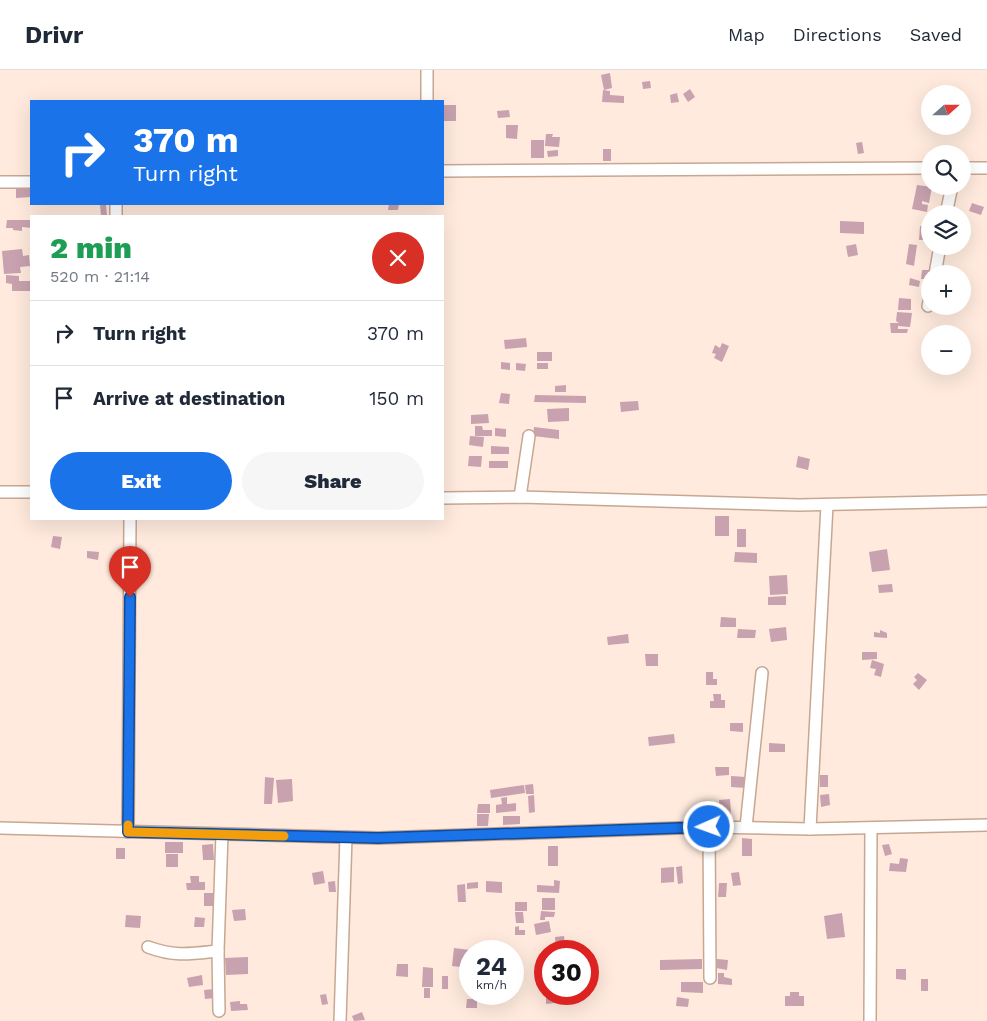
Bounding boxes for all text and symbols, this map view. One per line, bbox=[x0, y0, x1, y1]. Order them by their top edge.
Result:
text: Drivr bbox=[25, 21, 83, 49]
text: Map bbox=[728, 24, 765, 45]
text: Directions bbox=[793, 24, 882, 45]
text: Saved bbox=[910, 24, 962, 45]
north arrow bbox=[921, 85, 971, 135]
map controls bbox=[921, 85, 971, 375]
text: 370 m bbox=[133, 119, 239, 161]
icon: right bbox=[50, 120, 115, 185]
button: search bbox=[921, 145, 971, 195]
text: Turn right bbox=[133, 161, 238, 186]
button: layers bbox=[921, 205, 971, 255]
text: 2 min bbox=[50, 230, 132, 265]
button: close bbox=[372, 232, 424, 284]
button: + bbox=[921, 265, 971, 315]
text: 520 m · 21:14 bbox=[50, 267, 150, 286]
icon: right bbox=[50, 319, 78, 347]
text: Turn right bbox=[93, 322, 186, 345]
text: 370 m bbox=[367, 322, 424, 345]
button: − bbox=[921, 325, 971, 375]
icon: arrive bbox=[50, 384, 78, 412]
text: Arrive at destination bbox=[93, 387, 285, 410]
text: 150 m bbox=[369, 387, 424, 410]
button: Exit bbox=[50, 452, 232, 510]
button: Share bbox=[242, 452, 424, 510]
pin bbox=[109, 546, 151, 597]
icon: arrive bbox=[116, 553, 144, 581]
position arrow bbox=[682, 800, 734, 852]
speed limit sign: 30 bbox=[534, 940, 599, 1005]
text: 24 bbox=[476, 952, 507, 981]
text: km/h bbox=[476, 978, 507, 992]

